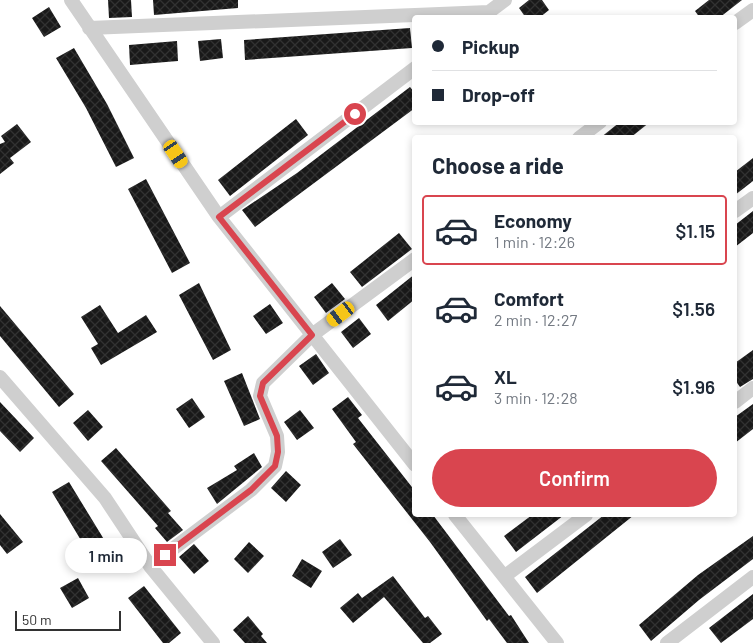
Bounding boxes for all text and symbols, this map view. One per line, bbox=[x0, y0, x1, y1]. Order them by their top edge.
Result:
text: Pickup bbox=[462, 35, 520, 58]
text: Drop-off bbox=[462, 83, 535, 106]
route start bbox=[344, 103, 366, 125]
car bbox=[161, 137, 190, 171]
text: Choose a ride bbox=[432, 152, 564, 178]
icon: car bbox=[434, 208, 479, 253]
text: Economy bbox=[494, 209, 572, 232]
text: $1.15 bbox=[676, 219, 715, 242]
text: 1 min · 12:26 bbox=[494, 232, 575, 251]
icon: car bbox=[434, 286, 479, 331]
text: Comfort bbox=[494, 287, 564, 310]
text: $1.56 bbox=[672, 297, 715, 320]
car bbox=[324, 299, 357, 329]
text: 2 min · 12:27 bbox=[494, 310, 577, 329]
icon: car bbox=[434, 364, 479, 409]
text: XL bbox=[494, 365, 517, 388]
text: $1.96 bbox=[672, 375, 715, 398]
text: 3 min · 12:28 bbox=[494, 388, 578, 407]
button: Confirm bbox=[432, 449, 717, 507]
callout: 1 min bbox=[65, 538, 148, 572]
route end bbox=[154, 544, 176, 566]
text: 1 min bbox=[89, 546, 123, 565]
scale bar bbox=[15, 608, 121, 631]
text: 50 m bbox=[22, 611, 51, 628]

